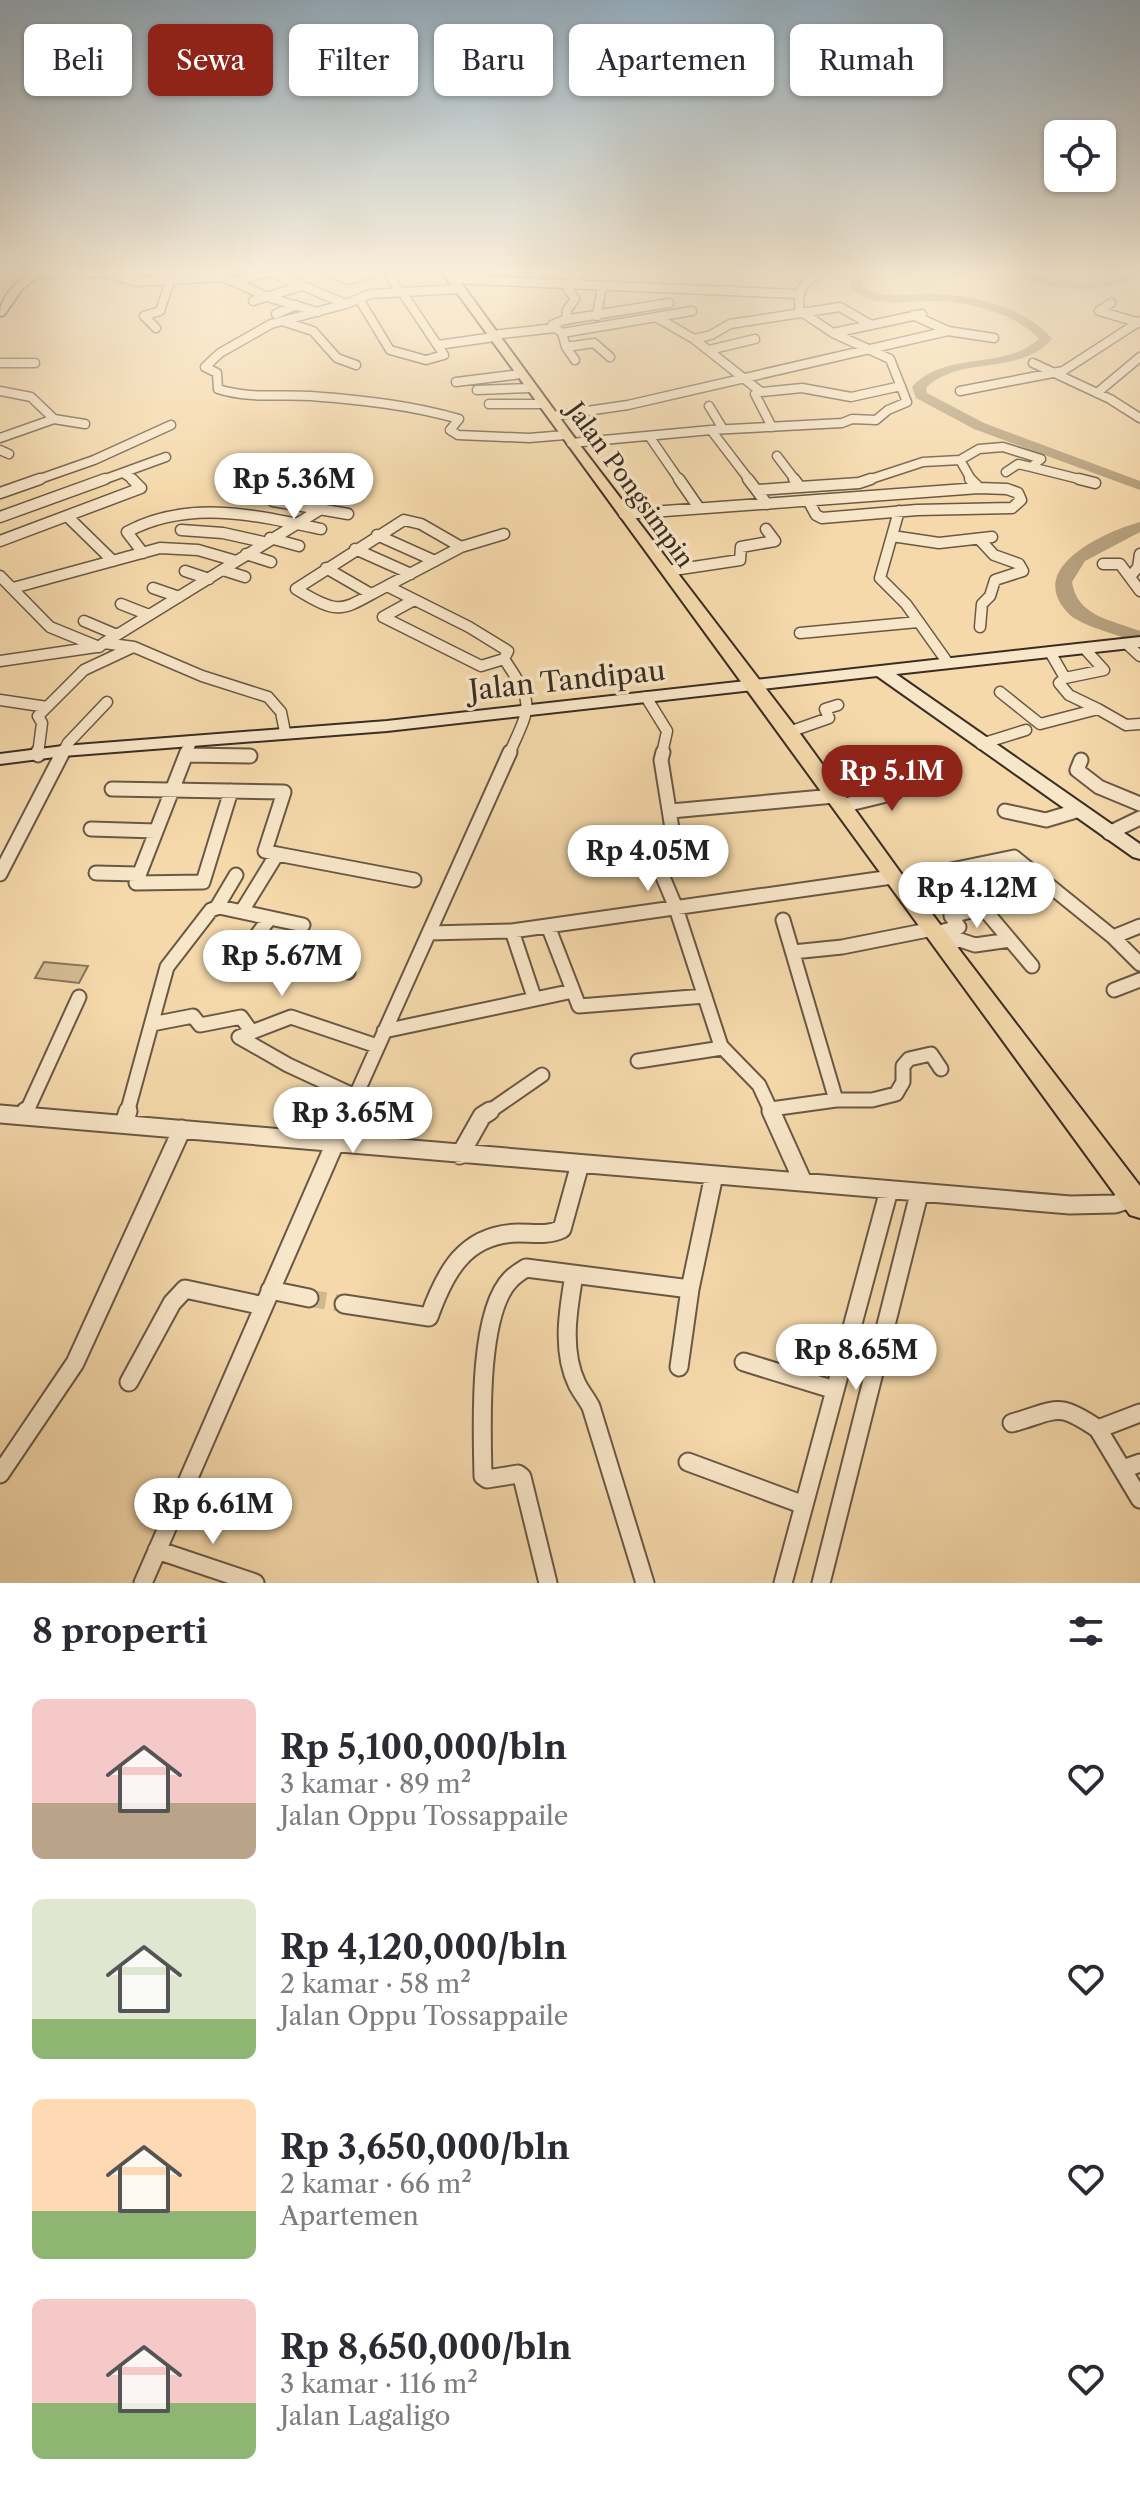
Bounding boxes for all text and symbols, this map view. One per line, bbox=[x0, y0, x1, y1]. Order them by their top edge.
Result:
chip: Beli bbox=[24, 24, 132, 96]
chip: Sewa bbox=[148, 24, 273, 96]
chip: Filter bbox=[289, 24, 418, 96]
chip: Baru bbox=[434, 24, 553, 96]
chip: Apartemen bbox=[569, 24, 774, 96]
chip: Rumah bbox=[790, 24, 943, 96]
map controls bbox=[1044, 120, 1116, 192]
button: locate bbox=[1044, 120, 1116, 192]
street label: Jalan Pongsimpin bbox=[558, 393, 700, 573]
pin: Rp 5.36M bbox=[211, 453, 377, 521]
text: Rp 5.36M bbox=[232, 463, 356, 495]
street label: Jalan Tandipau bbox=[463, 653, 667, 708]
pin: Rp 5.1M bbox=[818, 745, 966, 813]
text: Rp 5.1M bbox=[840, 755, 944, 787]
pin: Rp 4.05M bbox=[565, 825, 731, 893]
text: Rp 4.05M bbox=[586, 835, 710, 867]
pin: Rp 4.12M bbox=[894, 862, 1060, 930]
text: Rp 4.12M bbox=[916, 872, 1038, 904]
pin: Rp 5.67M bbox=[199, 930, 365, 998]
text: Rp 5.67M bbox=[221, 940, 343, 972]
pin: Rp 3.65M bbox=[270, 1087, 436, 1155]
text: Rp 3.65M bbox=[291, 1097, 415, 1129]
pin: Rp 8.65M bbox=[773, 1324, 939, 1392]
text: Rp 8.65M bbox=[794, 1334, 918, 1366]
pin: Rp 6.61M bbox=[130, 1478, 296, 1546]
text: Rp 6.61M bbox=[152, 1488, 274, 1520]
icon: filters bbox=[1064, 1609, 1108, 1653]
text: 8 properti bbox=[32, 1610, 208, 1652]
text: Rp 5,100,000/bln bbox=[280, 1726, 567, 1768]
icon: home bbox=[96, 1731, 192, 1827]
icon: heart bbox=[1064, 1757, 1108, 1801]
text: 3 kamar · 89 m² bbox=[280, 1768, 471, 1800]
text: Jalan Oppu Tossappaile bbox=[280, 1800, 568, 1832]
text: Rp 4,120,000/bln bbox=[280, 1926, 567, 1968]
icon: home bbox=[96, 1931, 192, 2027]
icon: heart bbox=[1064, 1957, 1108, 2001]
text: 2 kamar · 58 m² bbox=[280, 1968, 471, 2000]
text: Jalan Oppu Tossappaile bbox=[280, 2000, 568, 2032]
text: Rp 3,650,000/bln bbox=[280, 2126, 570, 2168]
icon: home bbox=[96, 2131, 192, 2227]
icon: heart bbox=[1064, 2157, 1108, 2201]
text: 2 kamar · 66 m² bbox=[280, 2168, 472, 2200]
text: Apartemen bbox=[280, 2200, 419, 2232]
text: Rp 8,650,000/bln bbox=[280, 2326, 572, 2368]
icon: home bbox=[96, 2331, 192, 2427]
icon: heart bbox=[1064, 2357, 1108, 2401]
text: 3 kamar · 116 m² bbox=[280, 2368, 478, 2400]
text: Jalan Lagaligo bbox=[280, 2400, 450, 2432]

